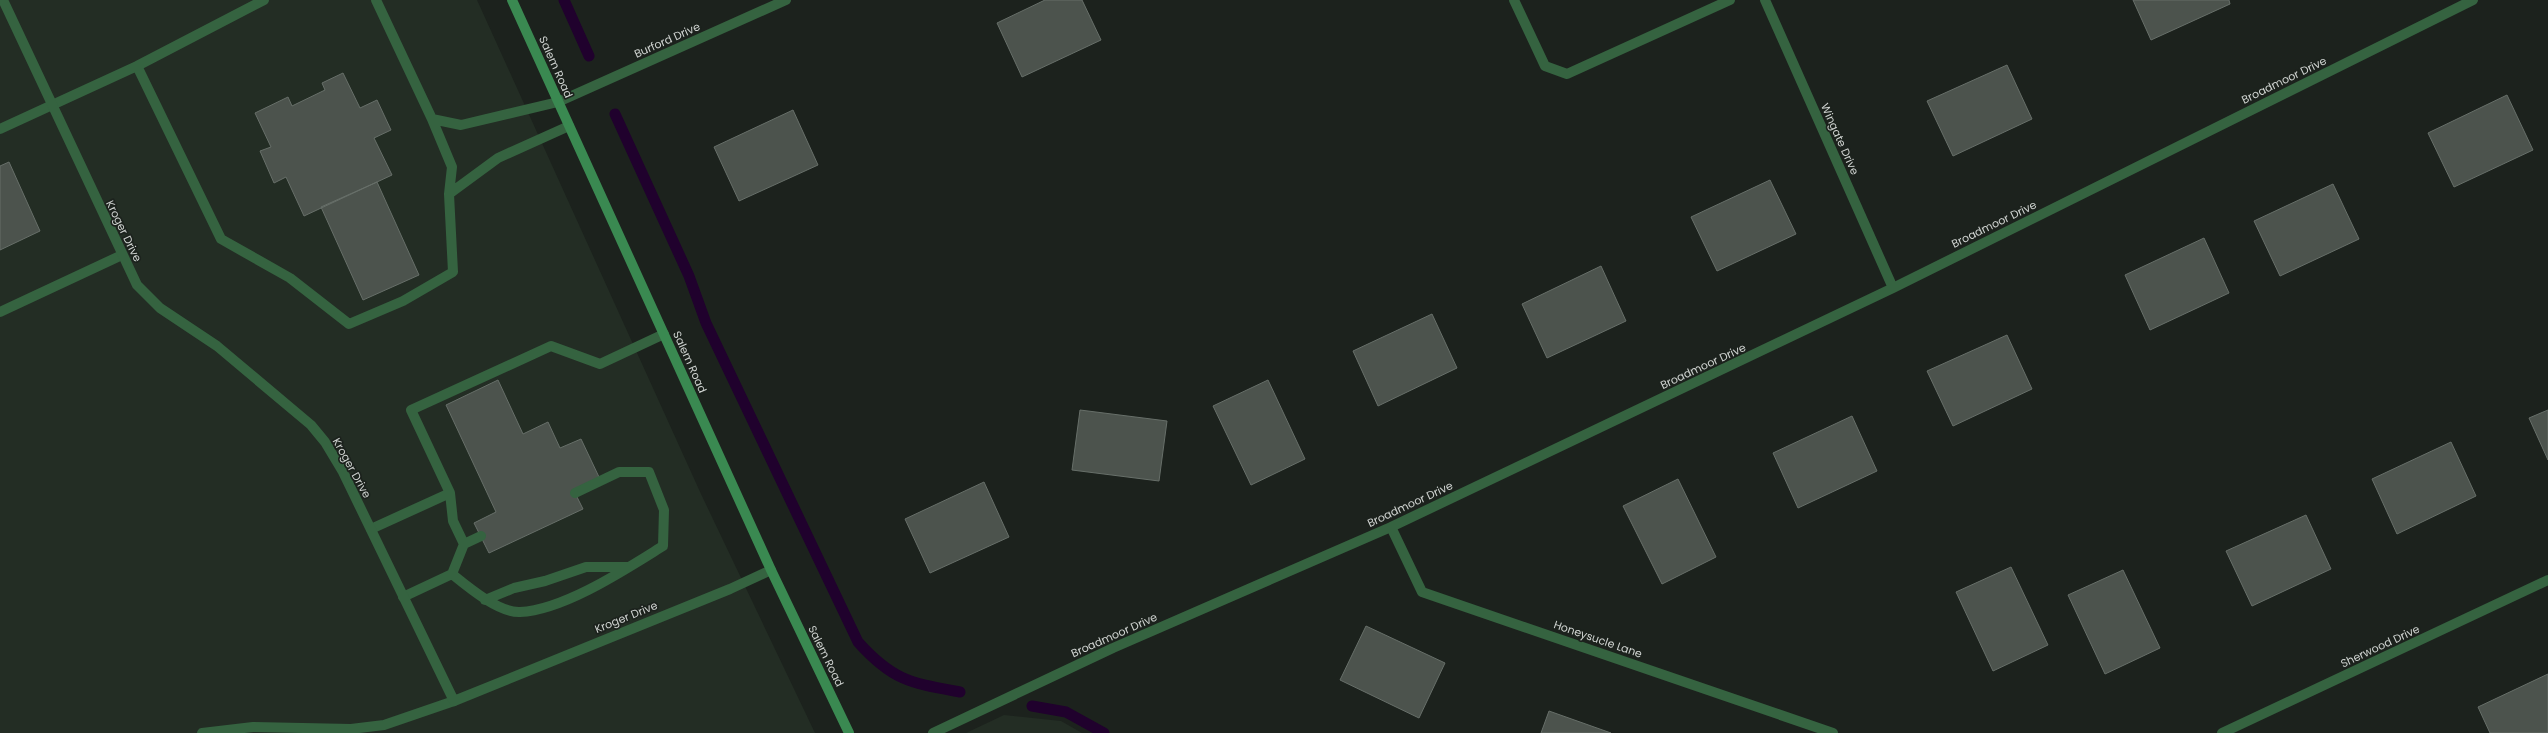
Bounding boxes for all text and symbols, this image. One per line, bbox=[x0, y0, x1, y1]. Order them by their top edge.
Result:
street label: Burford Drive bbox=[631, 18, 703, 62]
street label: Salem Road bbox=[535, 33, 577, 101]
street label: Broadmoor Drive bbox=[2239, 52, 2329, 108]
street label: Wingate Drive bbox=[1817, 101, 1863, 177]
street label: Broadmoor Drive bbox=[1949, 196, 2039, 252]
street label: Kroger Drive bbox=[102, 198, 146, 265]
street label: Salem Road bbox=[669, 328, 711, 396]
street label: Broadmoor Drive bbox=[1658, 339, 1749, 393]
street label: Kroger Drive bbox=[329, 435, 375, 501]
street label: Broadmoor Drive bbox=[1365, 477, 1456, 531]
street label: Kroger Drive bbox=[592, 597, 660, 637]
street label: Broadmoor Drive bbox=[1068, 609, 1160, 661]
street label: Honeysucle Lane bbox=[1552, 616, 1645, 662]
street label: Sherwood Drive bbox=[2338, 621, 2422, 671]
street label: Salem Road bbox=[804, 623, 848, 689]

